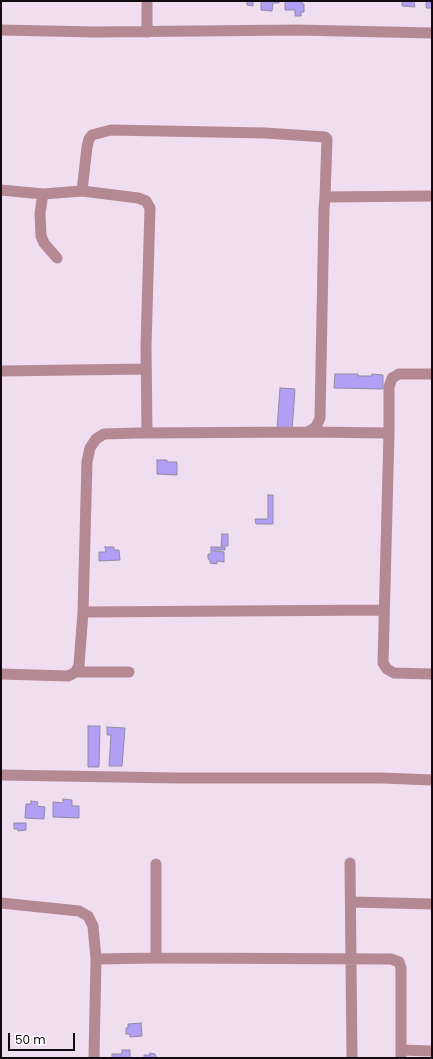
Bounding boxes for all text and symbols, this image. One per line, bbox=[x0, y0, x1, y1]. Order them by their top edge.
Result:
scale bar bbox=[10, 1025, 77, 1051]
text: 50 m bbox=[15, 1031, 46, 1048]

